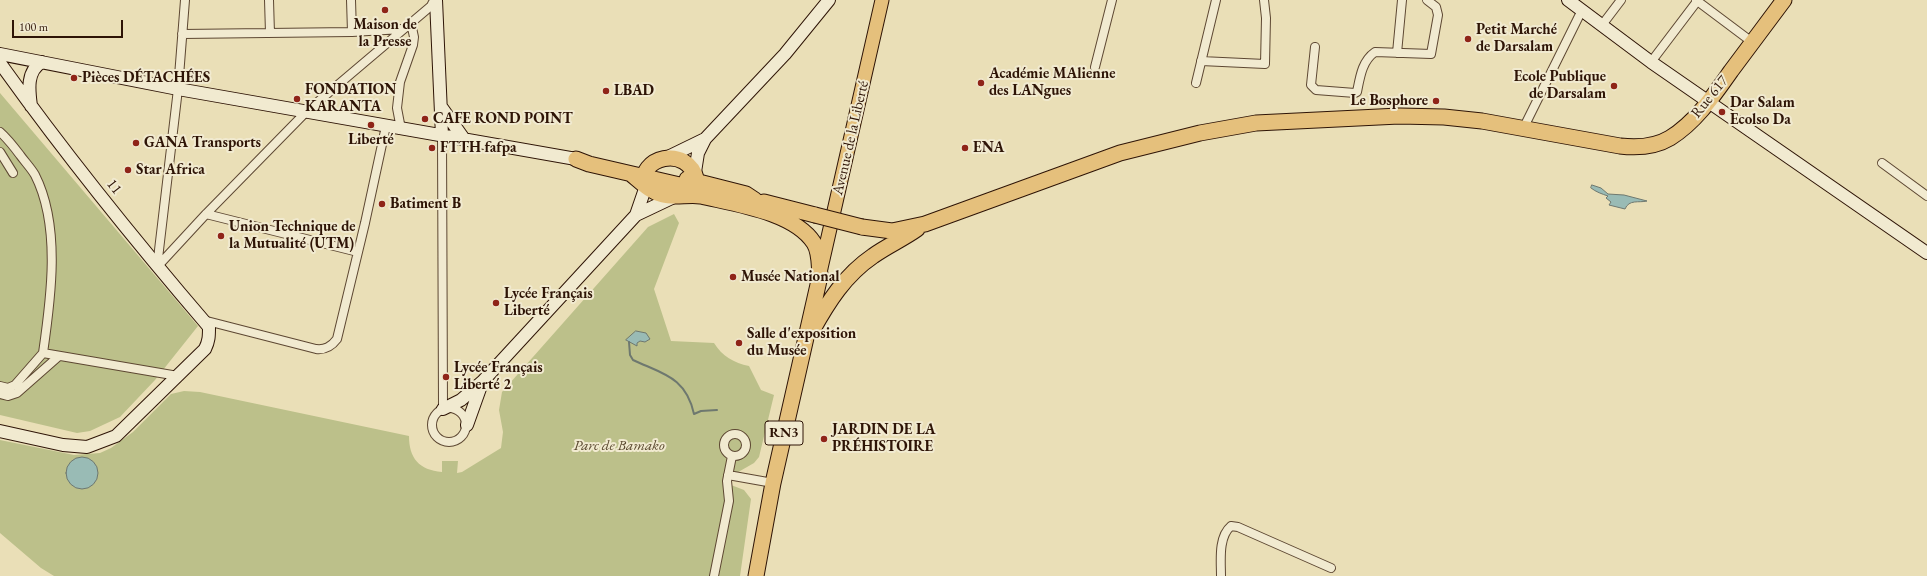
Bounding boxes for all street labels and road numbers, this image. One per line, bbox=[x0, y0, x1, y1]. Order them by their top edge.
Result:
street label: Rue 617 bbox=[1688, 72, 1732, 122]
street label: Avenue de la Liberté bbox=[829, 79, 873, 197]
street label: 11 bbox=[102, 176, 126, 198]
road number: RN3 bbox=[765, 421, 803, 445]

